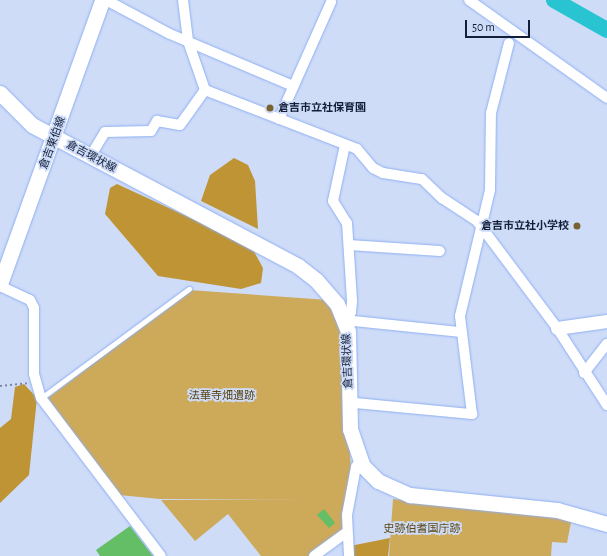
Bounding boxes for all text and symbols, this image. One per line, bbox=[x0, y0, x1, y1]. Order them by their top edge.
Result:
scale bar bbox=[467, 12, 532, 38]
text: 50 m bbox=[472, 21, 495, 33]
place label: 倉吉市立社保育園 bbox=[278, 101, 366, 115]
marker: 倉吉市立社保育園 bbox=[265, 103, 275, 113]
street label: 倉吉東伯線 bbox=[37, 115, 69, 171]
street label: 倉吉環状線 bbox=[64, 138, 118, 176]
place label: 倉吉市立社小学校 bbox=[481, 219, 569, 233]
marker: 倉吉市立社小学校 bbox=[572, 221, 582, 231]
street label: 倉吉環状線 bbox=[340, 333, 356, 389]
park label: 法華寺畑遺跡 bbox=[189, 389, 255, 403]
park label: 史跡伯耆国庁跡 bbox=[384, 522, 460, 536]

